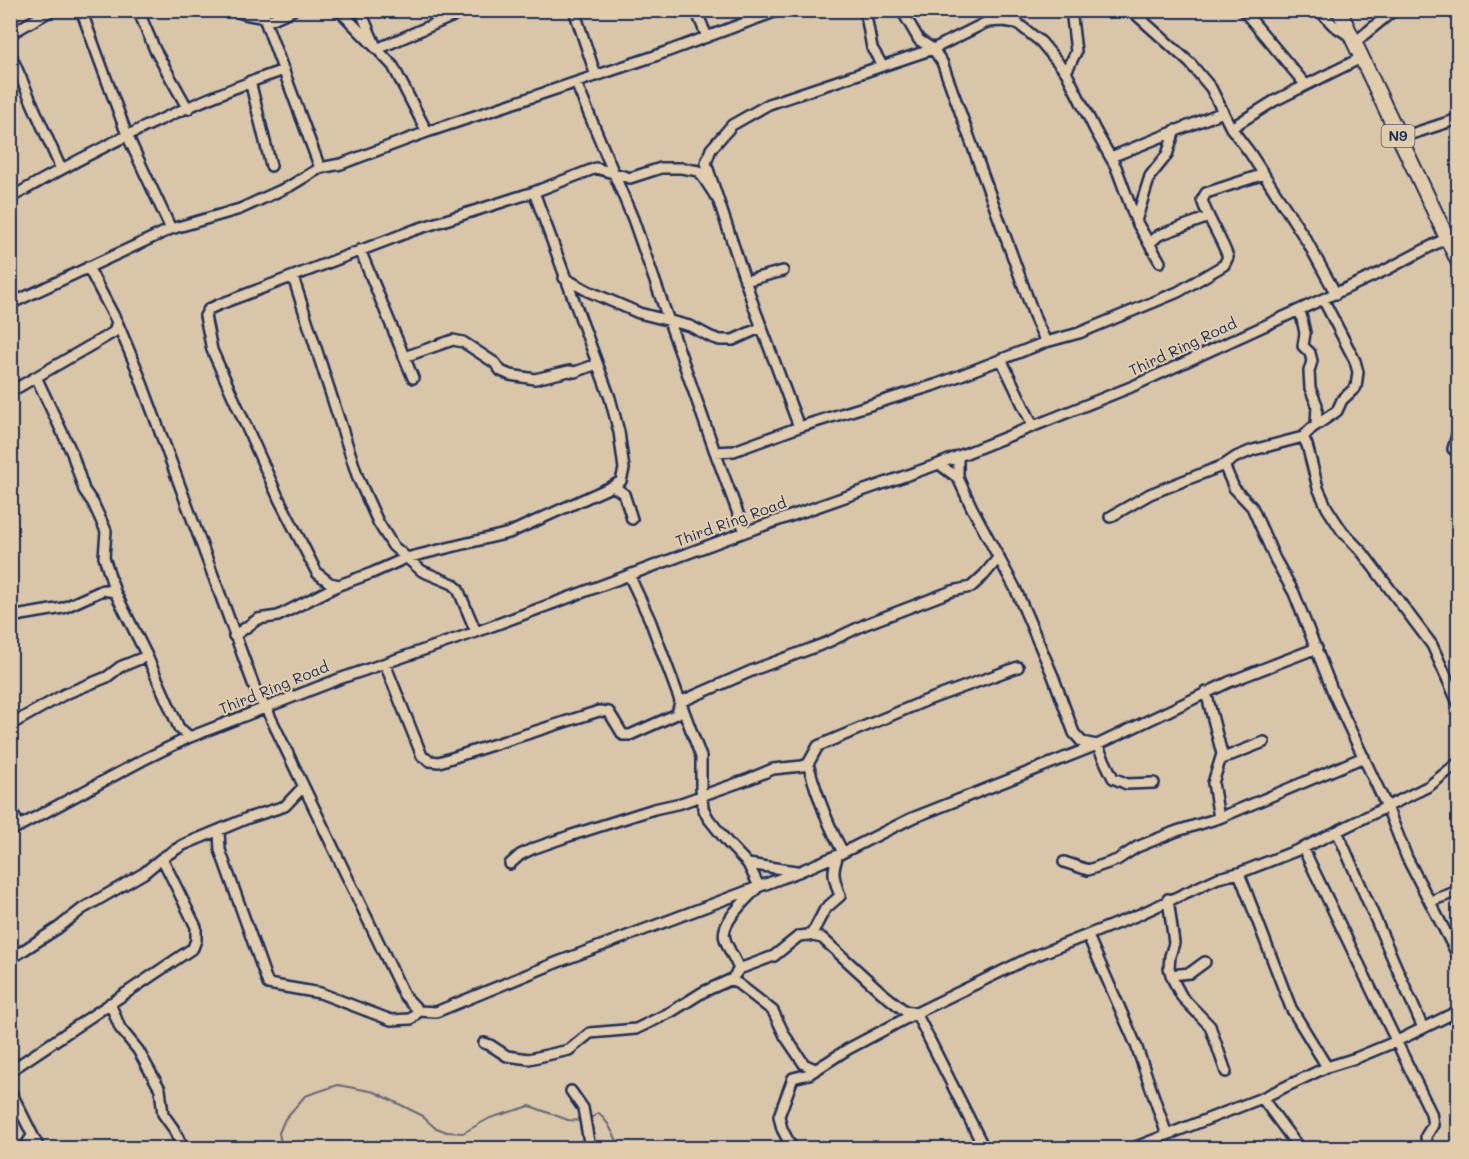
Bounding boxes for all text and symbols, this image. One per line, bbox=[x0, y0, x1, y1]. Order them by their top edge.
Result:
road number: N9 bbox=[1382, 125, 1414, 147]
street label: Third Ring Road bbox=[1125, 312, 1240, 380]
street label: Third Ring Road bbox=[672, 492, 789, 550]
street label: Third Ring Road bbox=[216, 656, 331, 718]

